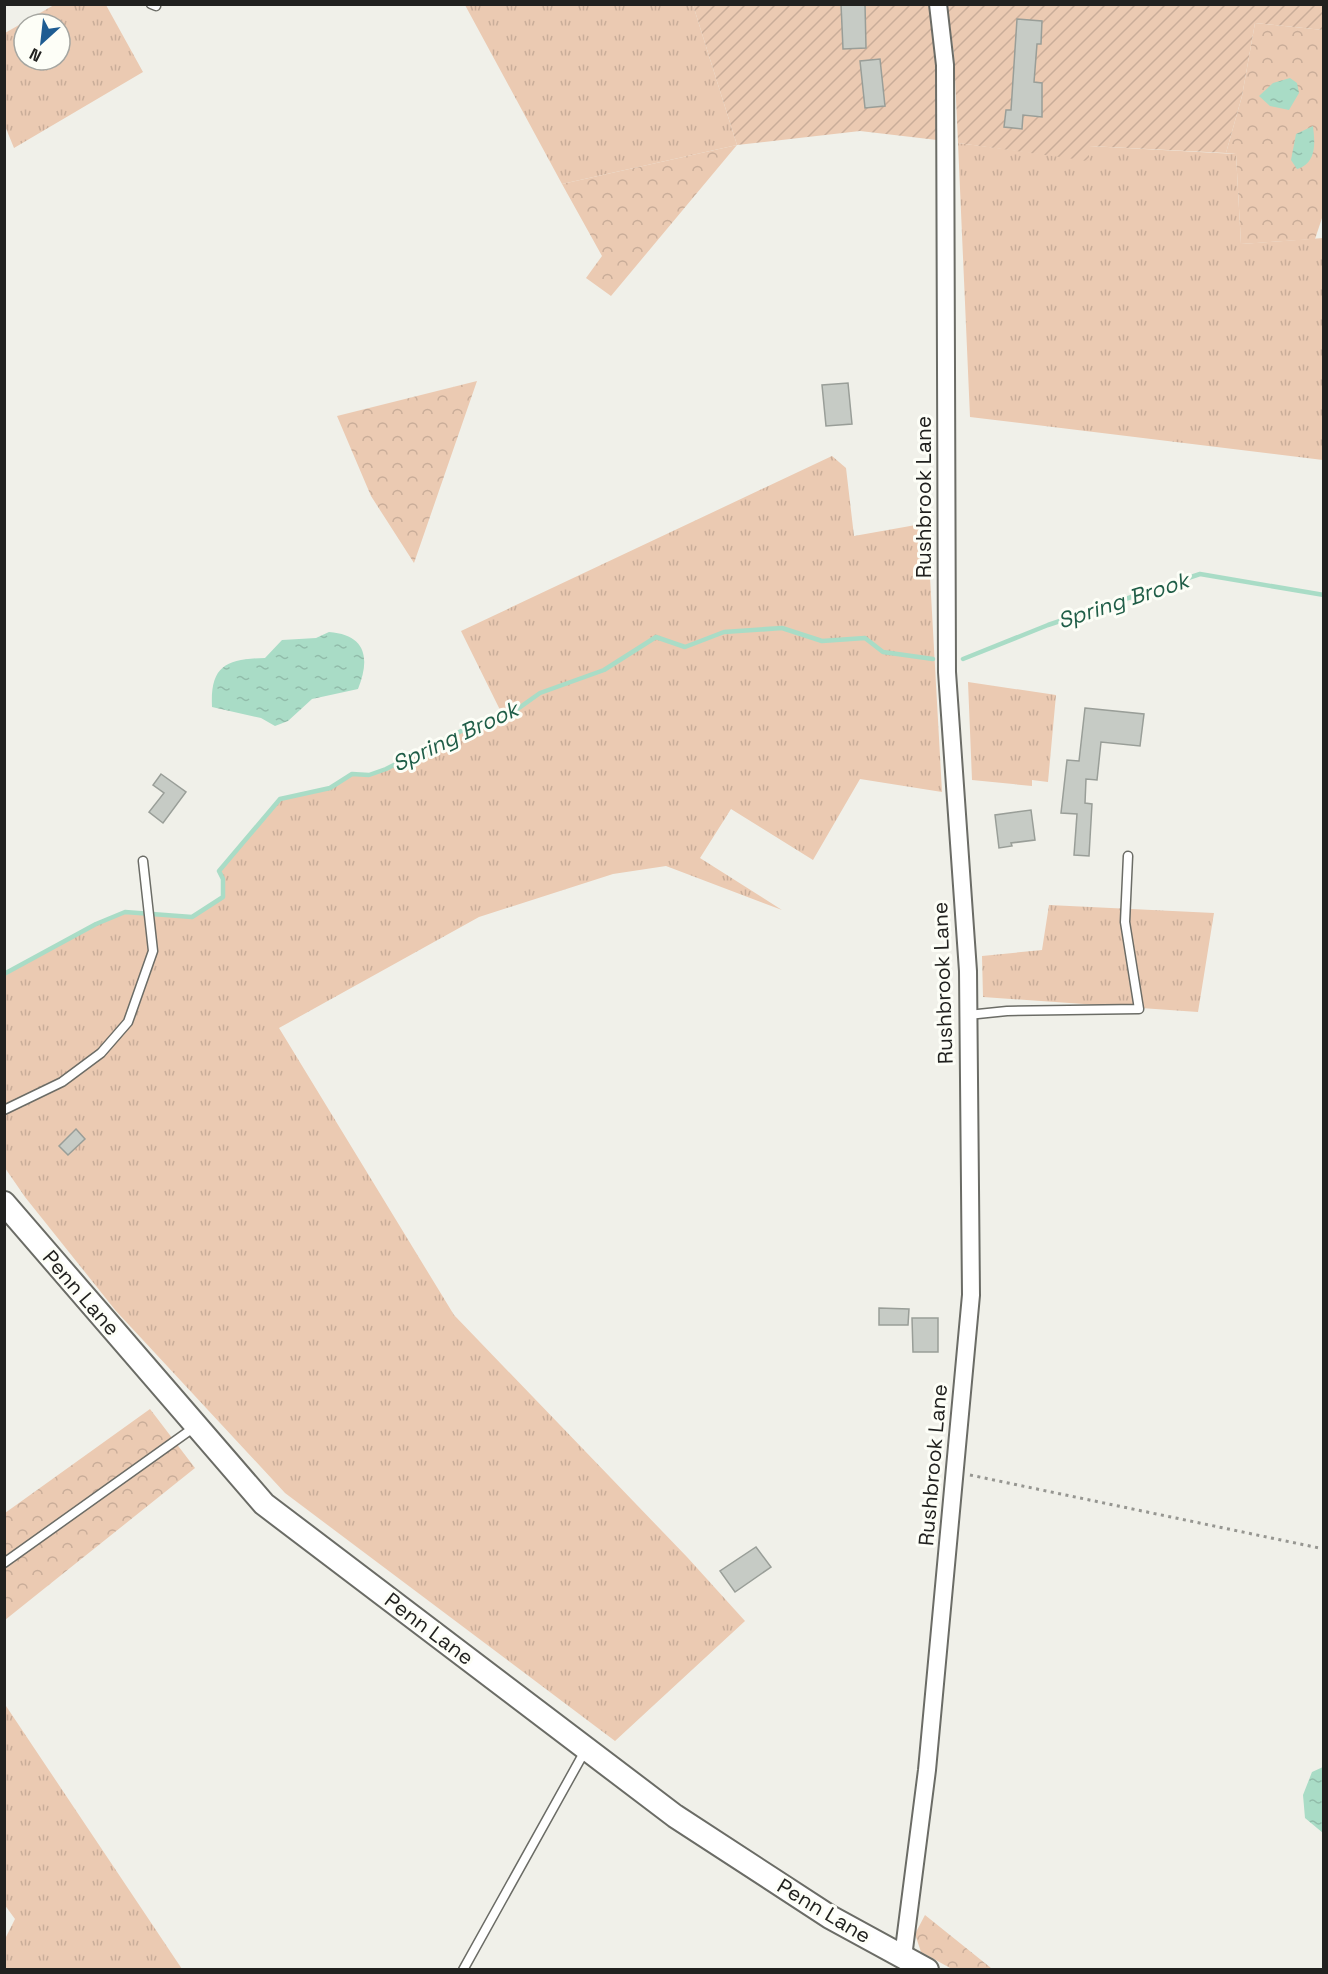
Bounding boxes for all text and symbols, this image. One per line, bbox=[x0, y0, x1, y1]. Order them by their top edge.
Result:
north arrow bbox=[12, 12, 72, 72]
text: N bbox=[26, 43, 45, 67]
street label: Rushbrook Lane bbox=[910, 416, 937, 578]
water label: Spring Brook bbox=[1054, 565, 1194, 634]
water label: Spring Brook bbox=[387, 694, 525, 777]
street label: Rushbrook Lane bbox=[926, 901, 959, 1065]
street label: Penn Lane bbox=[37, 1244, 126, 1341]
street label: Rushbrook Lane bbox=[912, 1383, 953, 1547]
street label: Penn Lane bbox=[379, 1586, 479, 1671]
street label: Penn Lane bbox=[772, 1872, 876, 1949]

